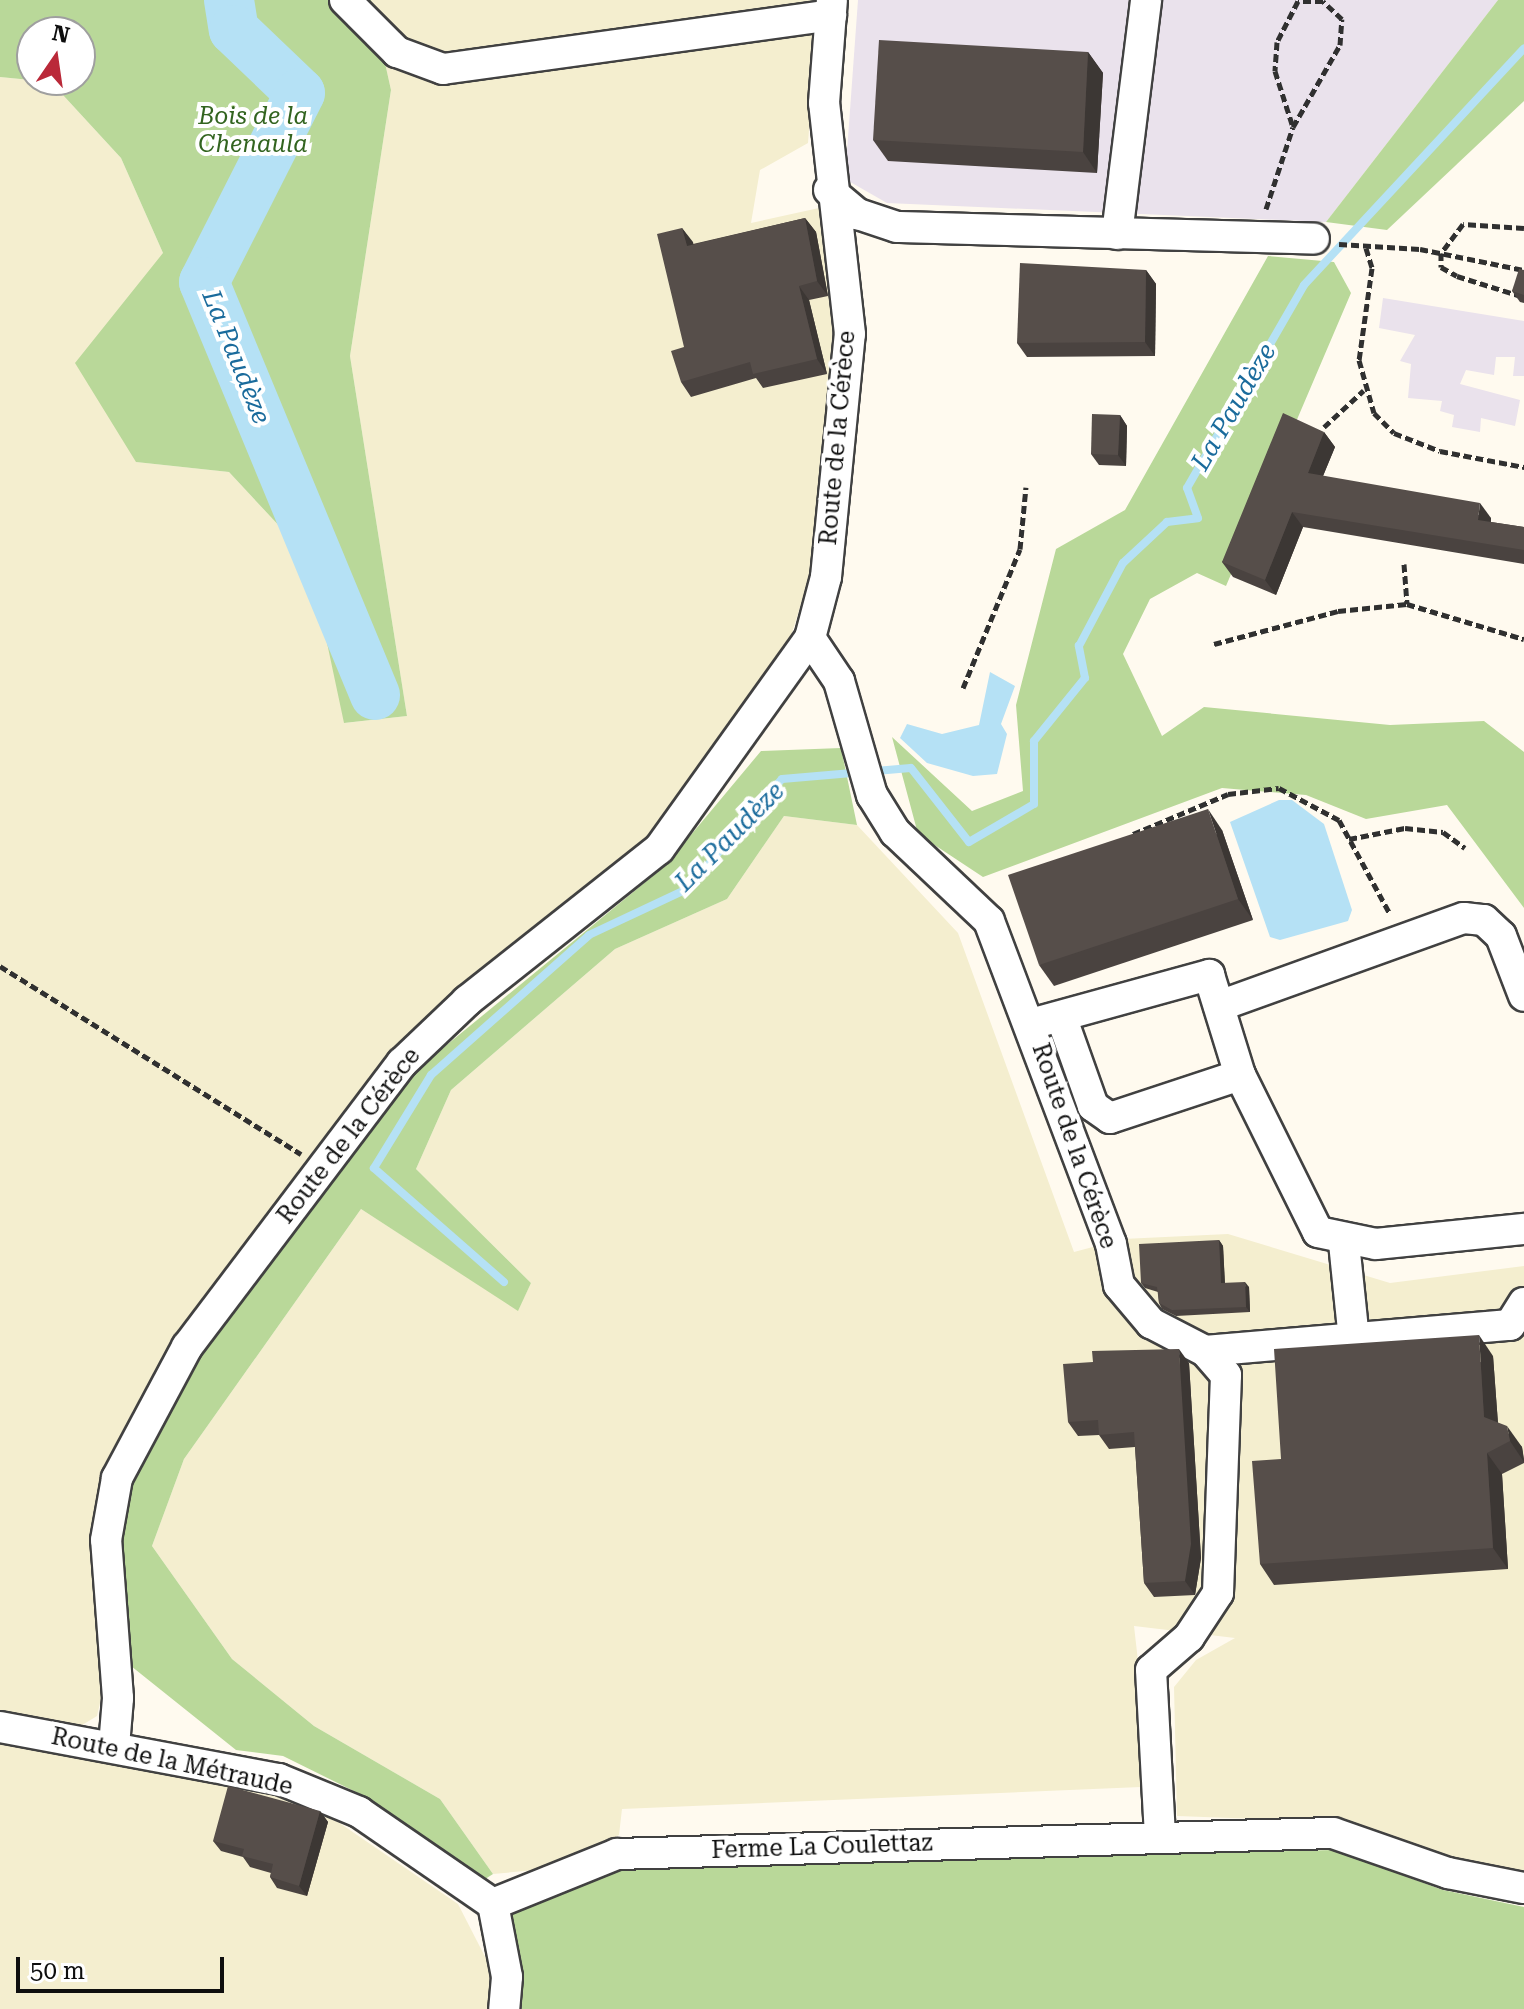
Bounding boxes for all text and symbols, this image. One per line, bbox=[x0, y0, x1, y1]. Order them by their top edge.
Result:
north arrow bbox=[16, 16, 96, 96]
text: N bbox=[50, 20, 72, 48]
park label: Bois de la Chenaula bbox=[198, 103, 308, 159]
water label: La Paudèze bbox=[195, 286, 277, 428]
street label: Route de la Cérèce bbox=[814, 330, 862, 546]
water label: La Paudèze bbox=[1185, 338, 1283, 476]
water label: La Paudèze bbox=[669, 776, 791, 898]
street label: Route de la Cérèce bbox=[1025, 1040, 1123, 1252]
street label: Route de la Cérèce bbox=[271, 1042, 427, 1230]
street label: Route de la Métraude bbox=[49, 1722, 295, 1802]
street label: Ferme La Coulettaz bbox=[711, 1829, 933, 1865]
scale bar bbox=[20, 1941, 228, 1991]
text: 50 m bbox=[30, 1957, 85, 1985]

